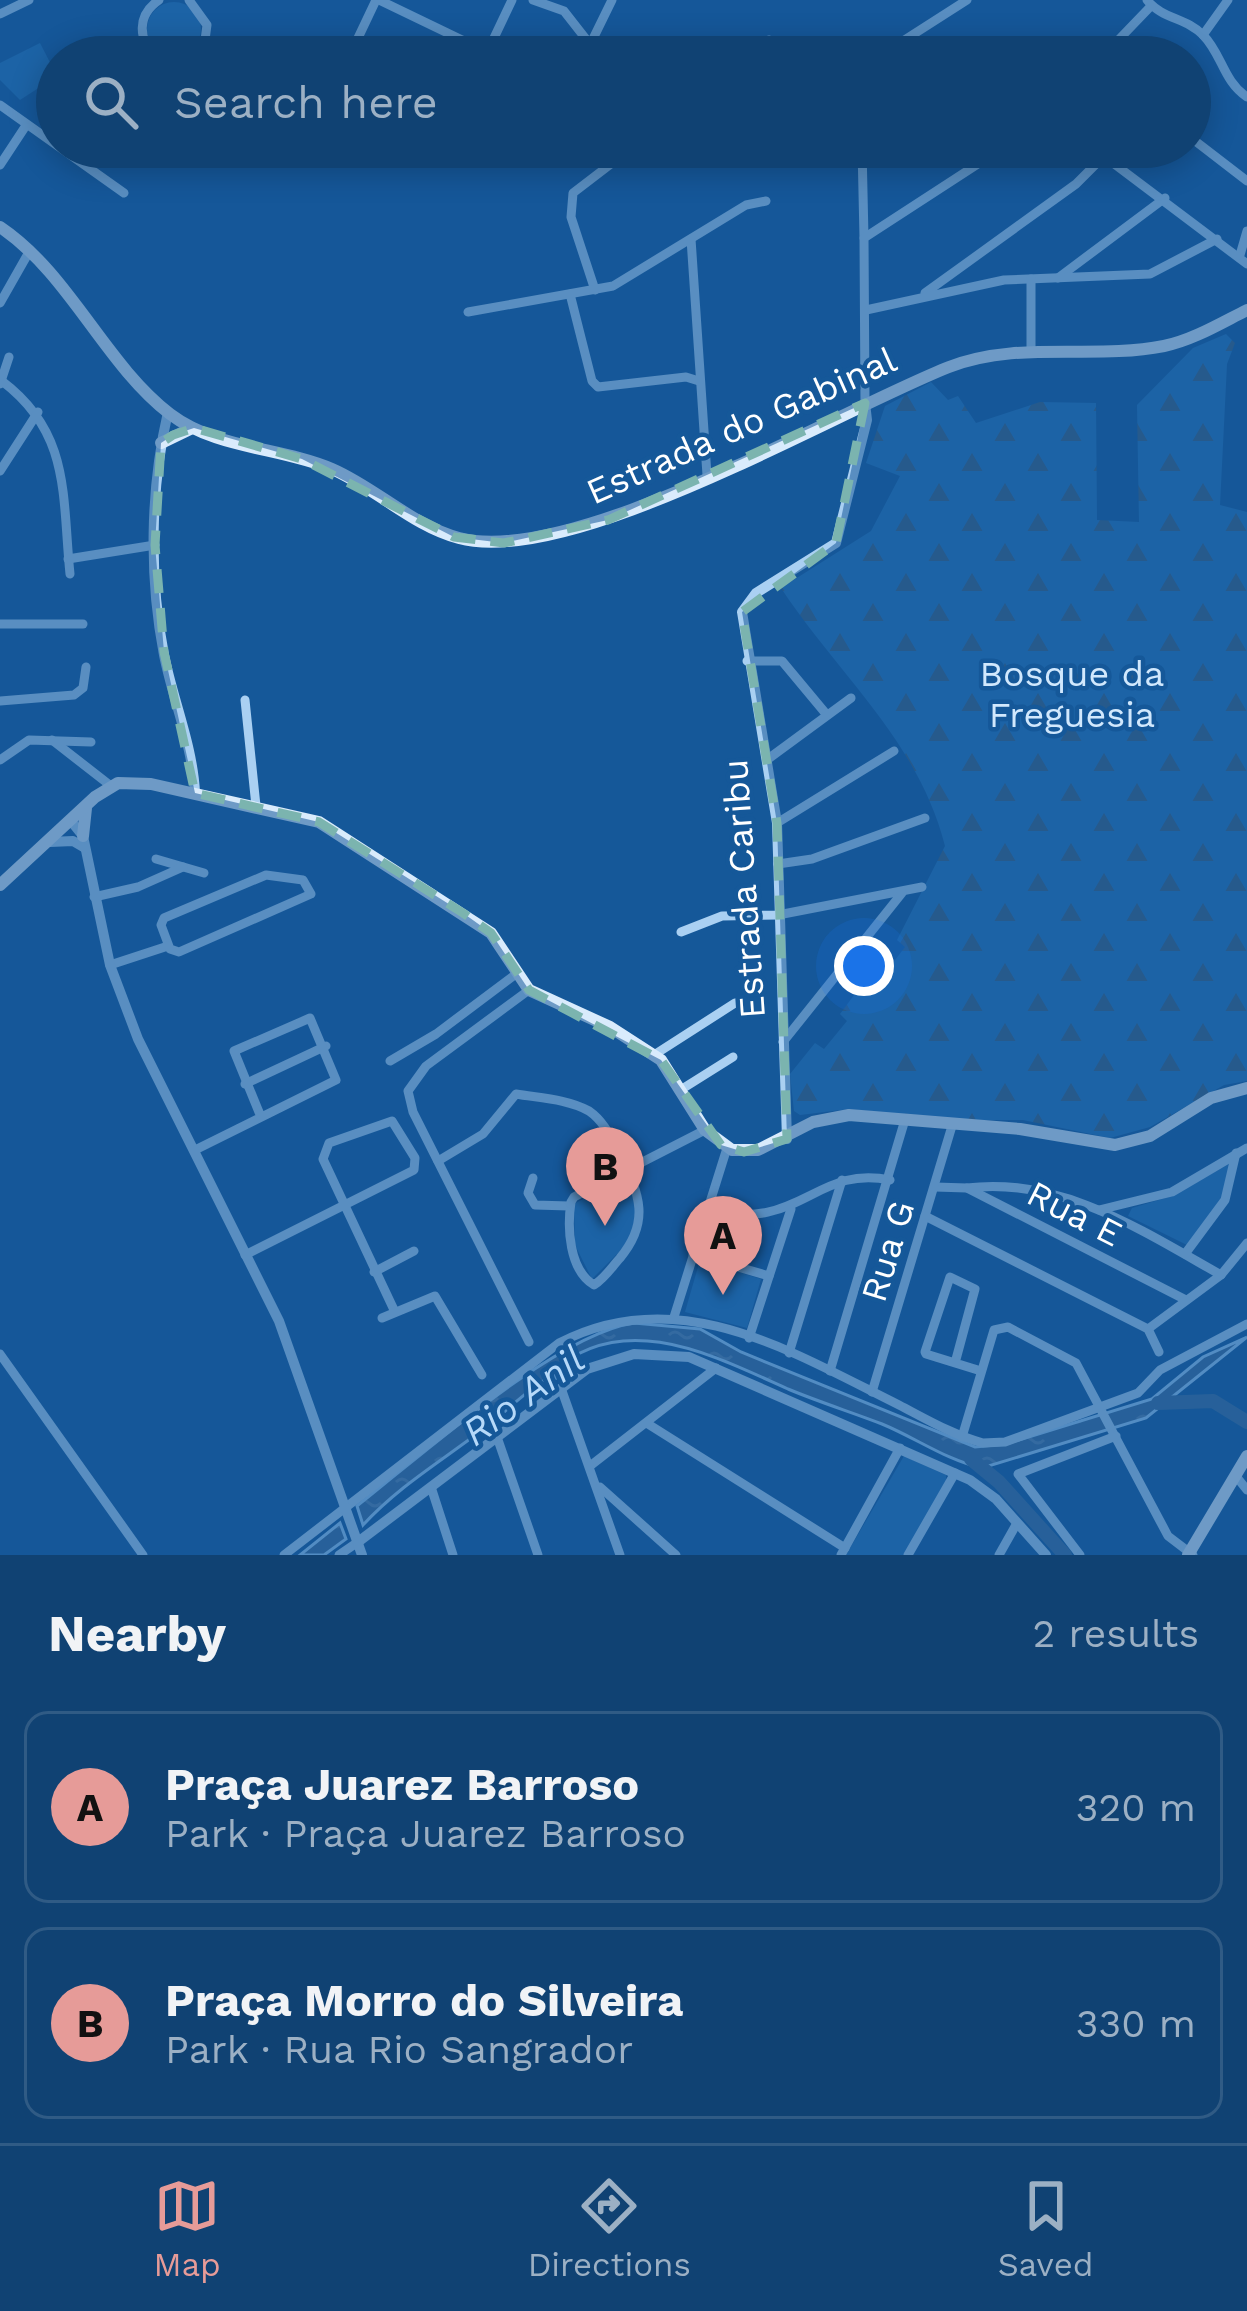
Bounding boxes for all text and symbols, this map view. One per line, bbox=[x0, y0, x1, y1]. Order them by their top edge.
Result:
search box bbox=[36, 36, 1211, 168]
icon: search bbox=[78, 69, 144, 135]
text: Search here bbox=[174, 76, 438, 129]
street label: Estrada do Gabinal bbox=[580, 339, 903, 513]
park label: Bosque da Freguesia bbox=[980, 653, 1164, 736]
street label: Estrada Caribu bbox=[714, 758, 774, 1020]
your location bbox=[834, 936, 894, 996]
pin: B bbox=[566, 1127, 644, 1226]
street label: Rua E bbox=[1020, 1172, 1129, 1255]
pin: A bbox=[684, 1196, 762, 1295]
street label: Rua G bbox=[853, 1196, 923, 1307]
water label: Rio Anil bbox=[454, 1336, 593, 1455]
text: Nearby bbox=[48, 1604, 226, 1663]
text: 2 results bbox=[1033, 1611, 1199, 1656]
text: Praça Juarez Barroso bbox=[165, 1758, 639, 1811]
text: A bbox=[77, 1785, 103, 1830]
text: 320 m bbox=[1076, 1785, 1196, 1830]
text: Park · Praça Juarez Barroso bbox=[165, 1811, 686, 1856]
text: Praça Morro do Silveira bbox=[165, 1974, 683, 2027]
text: B bbox=[77, 2001, 103, 2046]
text: 330 m bbox=[1076, 2001, 1196, 2046]
text: Park · Rua Rio Sangrador bbox=[165, 2027, 633, 2072]
tab: Map bbox=[153, 2173, 221, 2284]
tab: Directions bbox=[528, 2173, 691, 2284]
tab: Saved bbox=[998, 2173, 1094, 2284]

